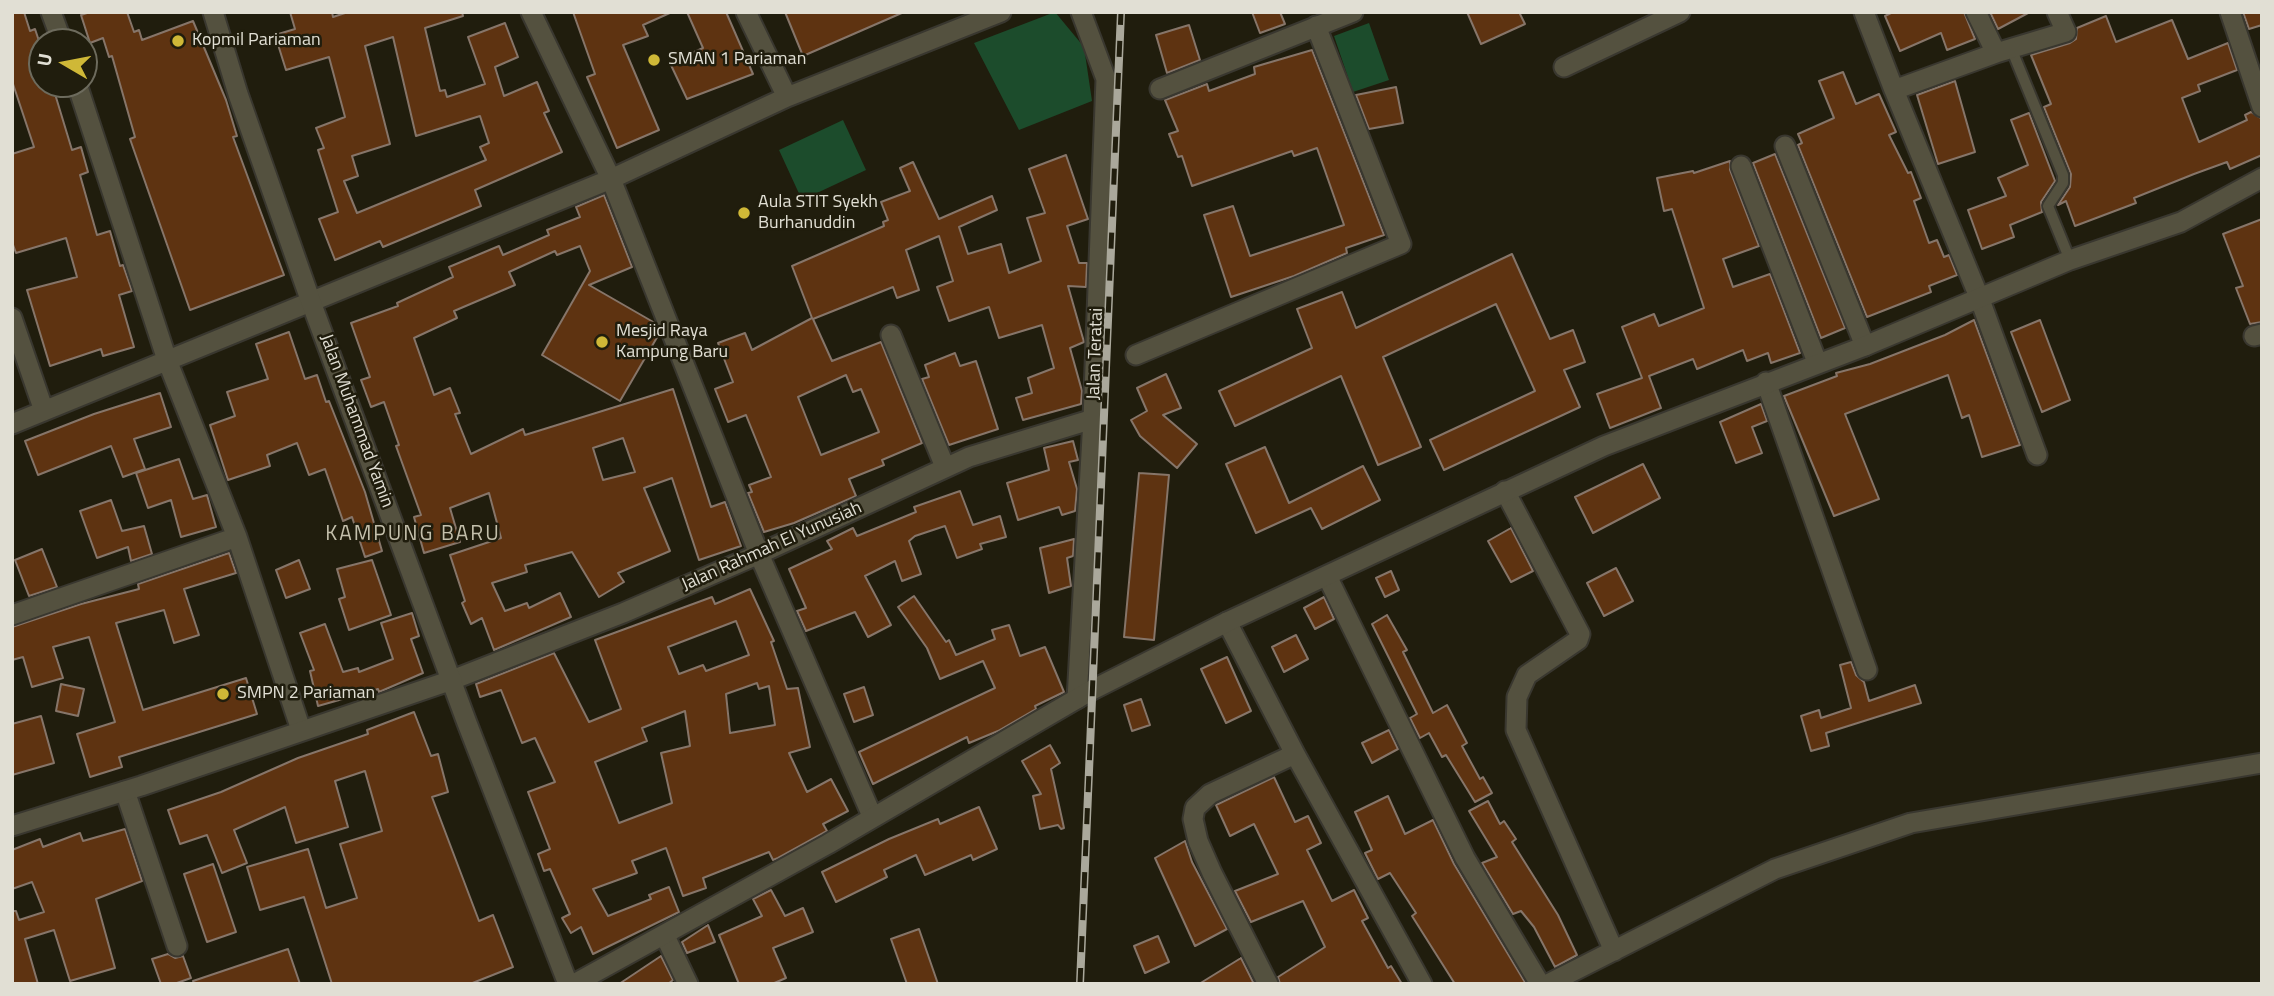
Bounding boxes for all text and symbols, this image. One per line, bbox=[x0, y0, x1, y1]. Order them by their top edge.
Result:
north arrow bbox=[28, 28, 98, 98]
place label: Kopmil Pariaman bbox=[192, 30, 321, 52]
marker: Kopmil Pariaman bbox=[170, 33, 186, 49]
place label: SMAN 1 Pariaman bbox=[668, 49, 806, 71]
text: U bbox=[28, 51, 59, 68]
marker: SMAN 1 Pariaman bbox=[646, 52, 662, 68]
place label: Aula STIT Syekh Burhanuddin bbox=[758, 192, 878, 234]
marker: Aula STIT Syekh Burhanuddin bbox=[736, 205, 752, 221]
street label: Jalan Teratai bbox=[1084, 307, 1108, 401]
place label: Mesjid Raya Kampung Baru bbox=[616, 321, 728, 364]
street label: Jalan Muhammad Yamin bbox=[315, 331, 397, 511]
marker: Mesjid Raya Kampung Baru bbox=[594, 334, 610, 350]
street label: Jalan Rahmah El Yunusiah bbox=[679, 497, 865, 597]
district label: KAMPUNG BARU bbox=[327, 522, 499, 548]
place label: SMPN 2 Pariaman bbox=[237, 683, 375, 705]
marker: SMPN 2 Pariaman bbox=[215, 686, 231, 702]

